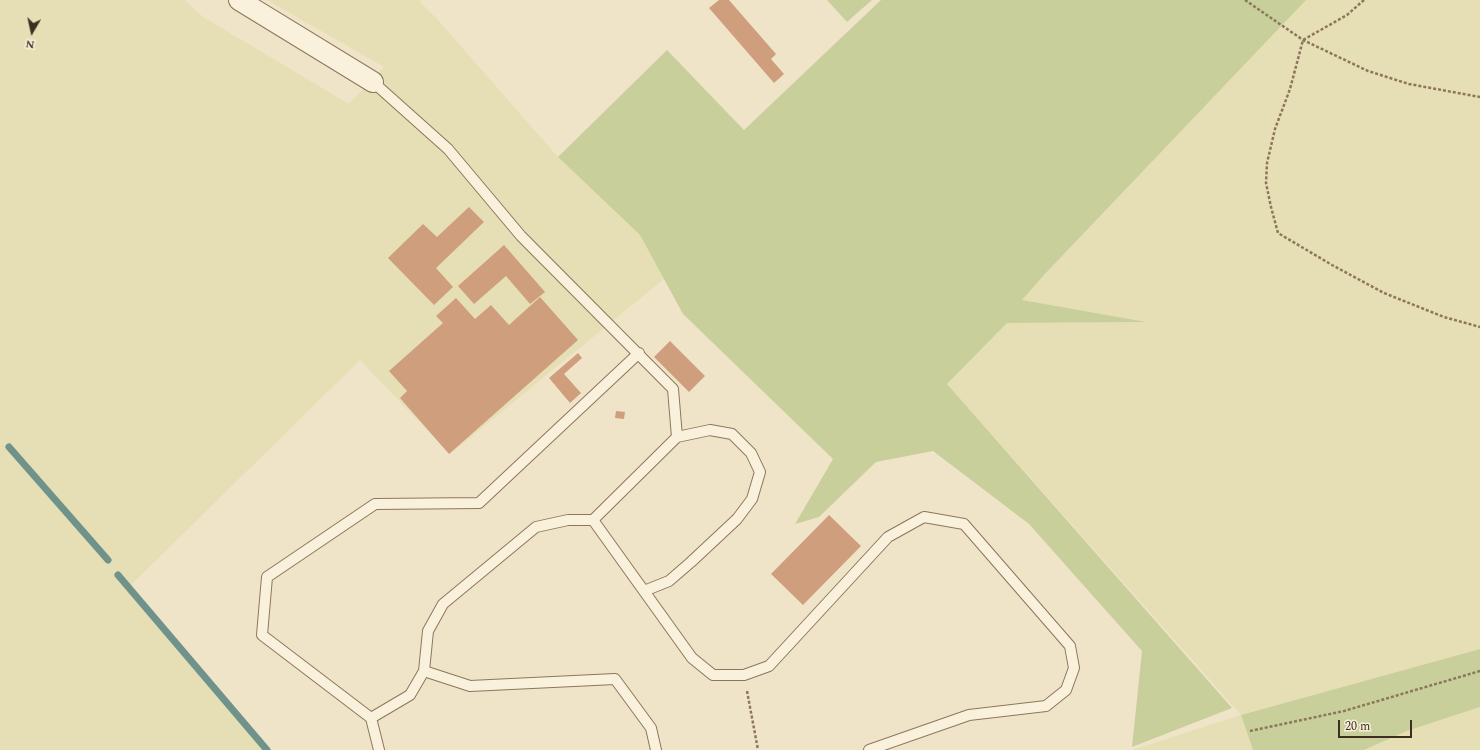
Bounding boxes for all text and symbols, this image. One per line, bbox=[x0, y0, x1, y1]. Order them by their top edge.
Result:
north arrow bbox=[12, 12, 52, 52]
text: N bbox=[24, 35, 36, 53]
scale bar bbox=[1340, 712, 1414, 738]
text: 20 m bbox=[1345, 717, 1370, 736]

